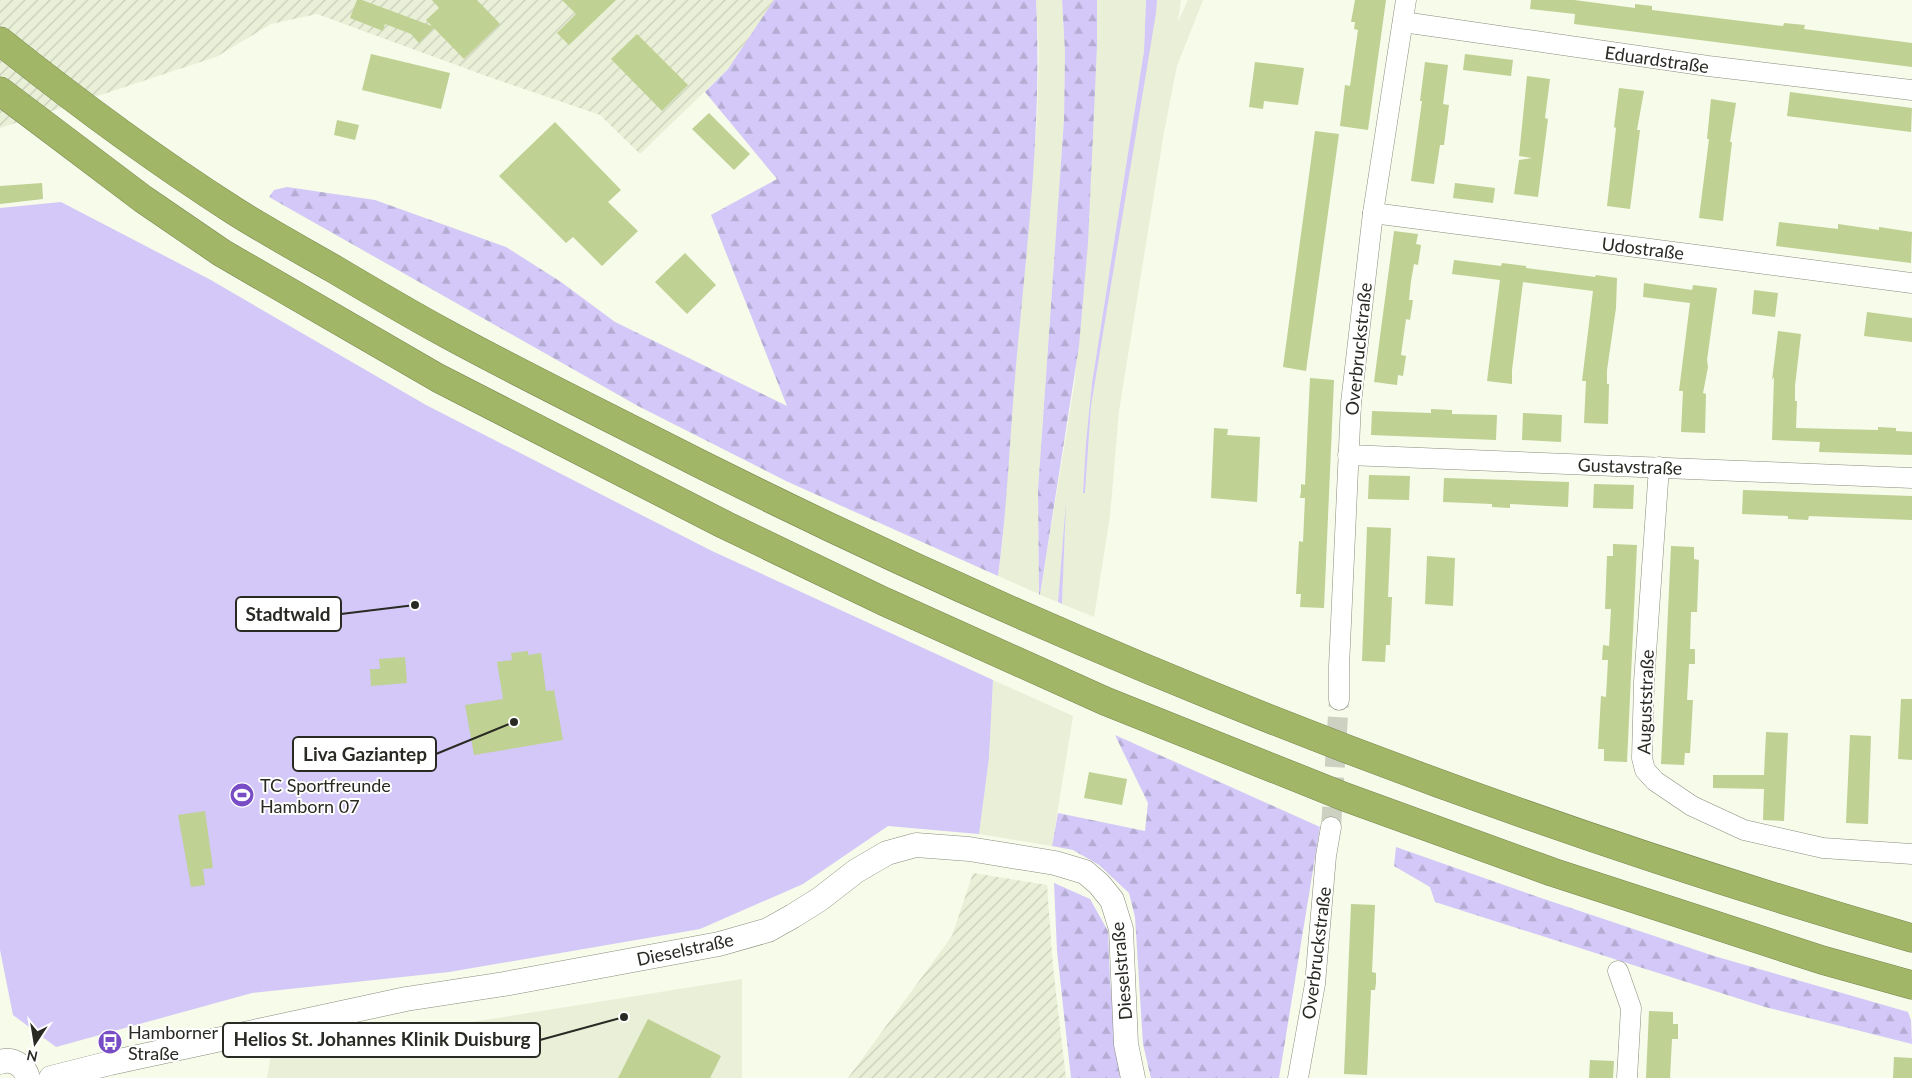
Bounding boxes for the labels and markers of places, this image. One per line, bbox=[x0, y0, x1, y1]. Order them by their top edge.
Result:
callout: Stadtwald bbox=[236, 597, 341, 631]
callout: Liva Gaziantep bbox=[293, 737, 436, 771]
place label: TC Sportfreunde Hamborn 07 bbox=[260, 774, 391, 817]
sports icon: TC Sportfreunde Hamborn 07 bbox=[229, 782, 255, 808]
place label: Hamborner Straße bbox=[128, 1021, 219, 1064]
callout: Helios St. Johannes Klinik Duisburg bbox=[223, 1023, 540, 1057]
bus stop icon: Hamborner Straße bbox=[97, 1029, 123, 1055]

